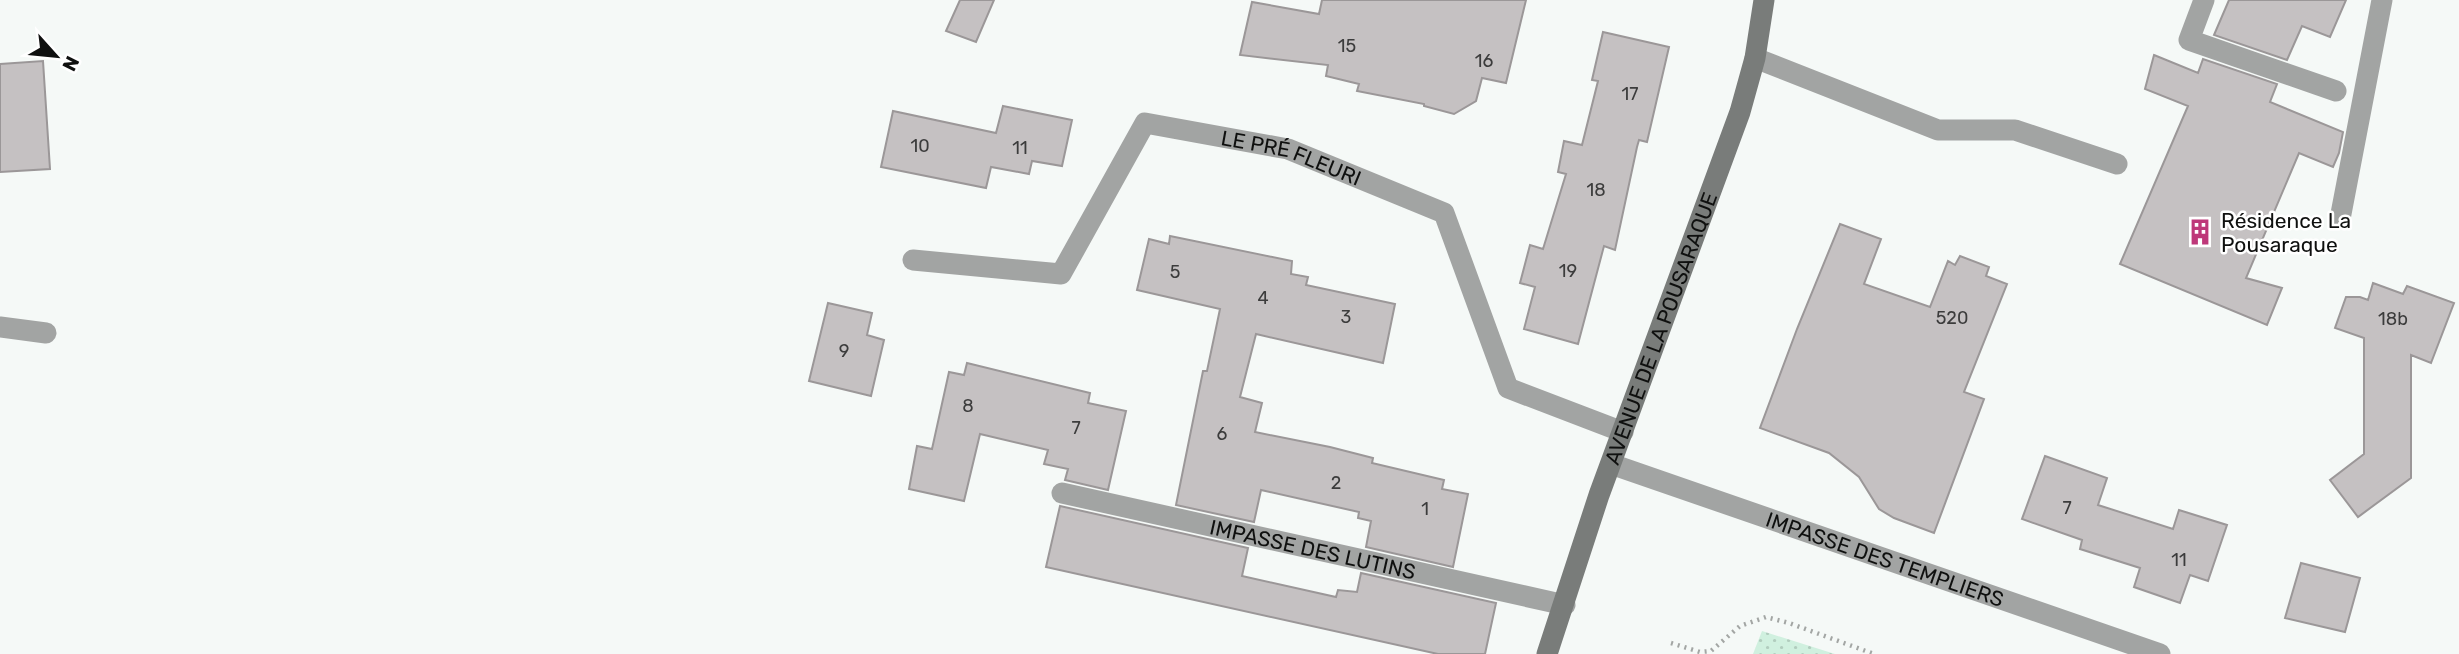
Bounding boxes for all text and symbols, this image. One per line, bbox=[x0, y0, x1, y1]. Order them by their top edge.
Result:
north arrow bbox=[21, 21, 91, 91]
house number: 15 bbox=[1338, 35, 1356, 57]
house number: 16 bbox=[1475, 50, 1493, 72]
text: N bbox=[57, 52, 84, 75]
house number: 17 bbox=[1622, 83, 1638, 105]
street label: LE PRÉ FLEURI bbox=[1219, 125, 1365, 190]
house number: 10 bbox=[910, 135, 930, 157]
house number: 11 bbox=[1012, 137, 1028, 159]
house number: 18 bbox=[1586, 179, 1606, 201]
street label: AVENUE DE LA POUSARAQUE bbox=[1599, 189, 1722, 468]
place label: Résidence La Pousaraque bbox=[2221, 208, 2351, 257]
building icon: Résidence La Pousaraque bbox=[2185, 217, 2215, 247]
house number: 19 bbox=[1559, 260, 1577, 282]
house number: 5 bbox=[1170, 261, 1180, 283]
house number: 4 bbox=[1257, 287, 1269, 309]
house number: 3 bbox=[1341, 306, 1351, 328]
house number: 520 bbox=[1936, 307, 1968, 329]
house number: 18b bbox=[2378, 308, 2408, 330]
house number: 9 bbox=[839, 340, 849, 362]
house number: 8 bbox=[962, 395, 974, 417]
house number: 7 bbox=[1071, 417, 1081, 439]
house number: 6 bbox=[1217, 423, 1228, 445]
house number: 2 bbox=[1331, 472, 1341, 494]
house number: 7 bbox=[2062, 497, 2072, 519]
house number: 1 bbox=[1421, 498, 1429, 520]
street label: IMPASSE DES TEMPLIERS bbox=[1763, 506, 2007, 612]
street label: IMPASSE DES LUTINS bbox=[1208, 514, 1418, 584]
house number: 11 bbox=[2171, 549, 2187, 571]

